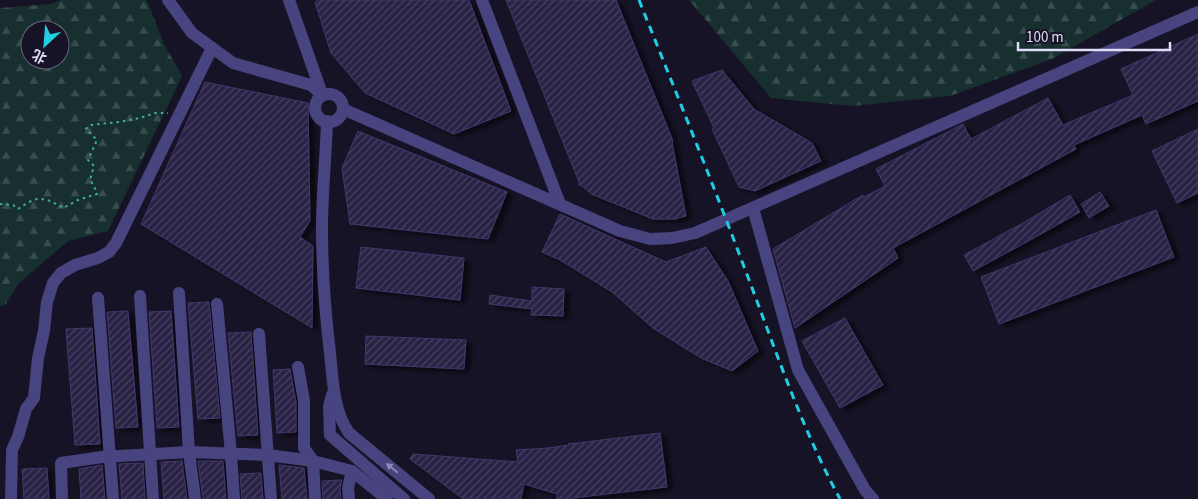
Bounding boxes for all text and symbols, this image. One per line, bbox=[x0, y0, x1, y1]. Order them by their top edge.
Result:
north arrow bbox=[20, 20, 70, 70]
scale bar bbox=[1018, 20, 1170, 52]
text: 100 m bbox=[1026, 27, 1064, 48]
text: 北 bbox=[29, 44, 50, 68]
one-way arrow bbox=[385, 463, 398, 474]

